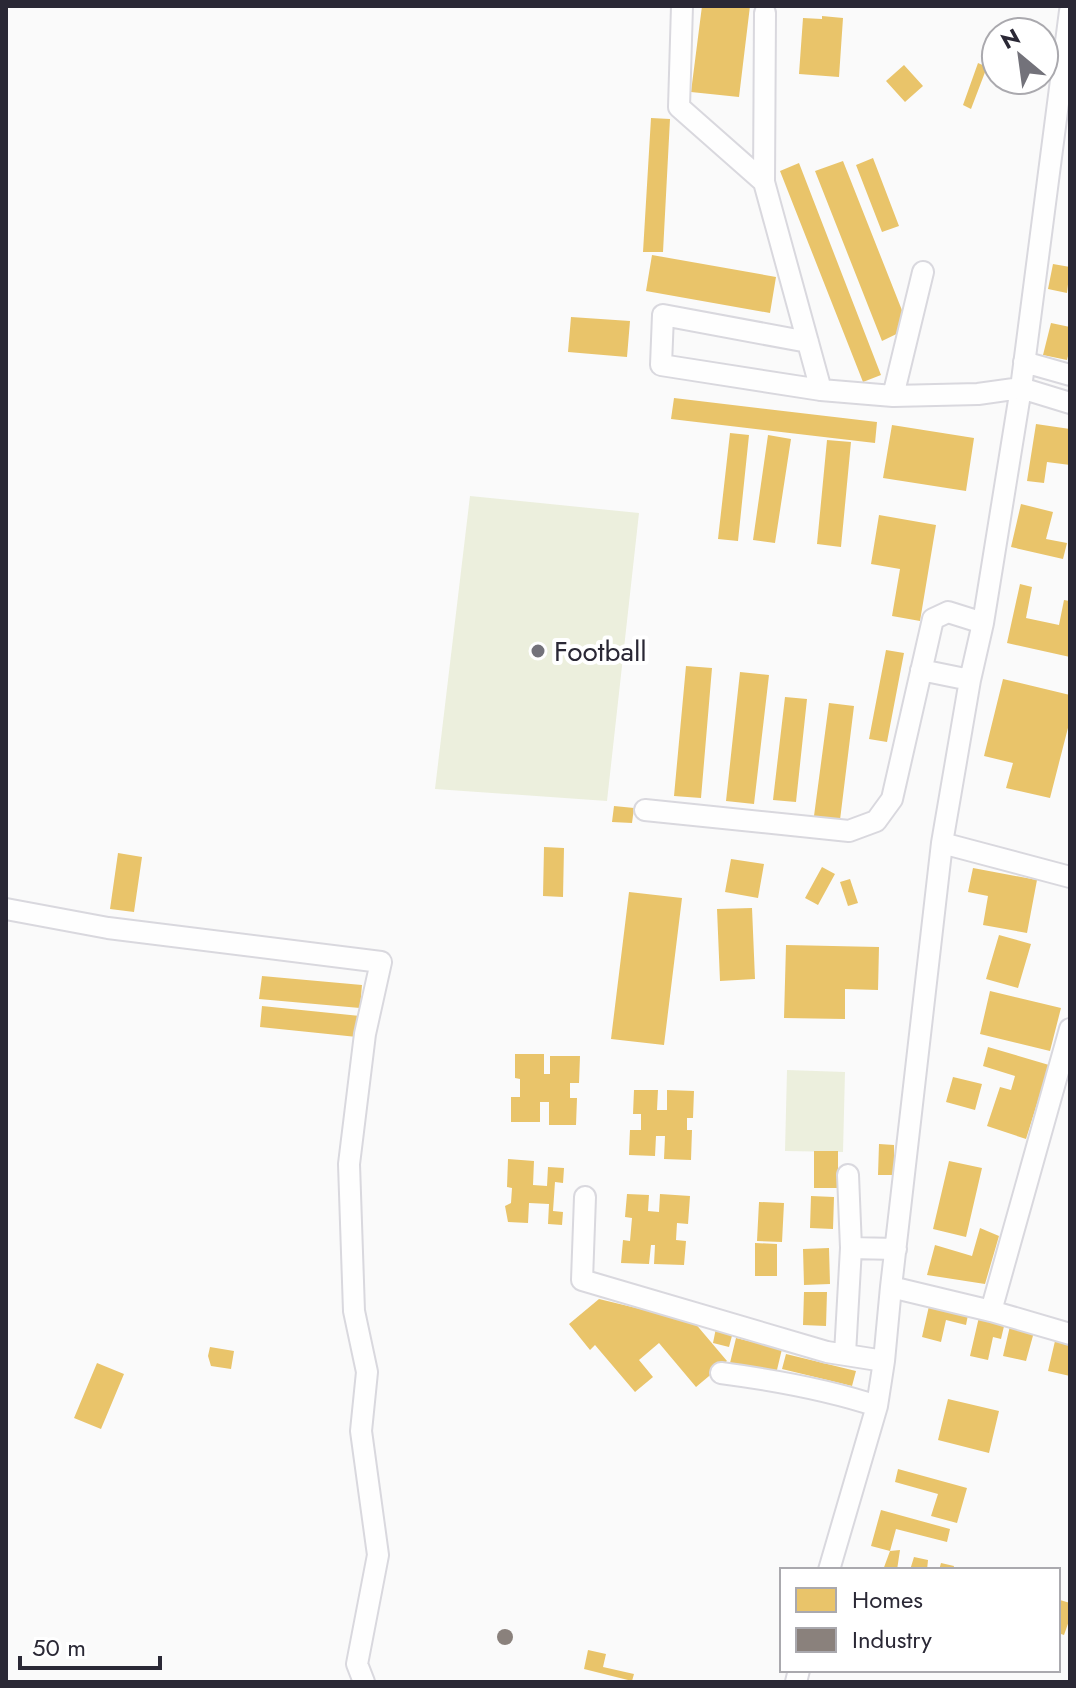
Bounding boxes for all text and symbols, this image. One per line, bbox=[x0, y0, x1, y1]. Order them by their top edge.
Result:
north arrow bbox=[980, 16, 1060, 96]
text: N bbox=[995, 20, 1026, 57]
place label: Football bbox=[554, 631, 647, 672]
marker: Football bbox=[529, 642, 547, 660]
legend bbox=[780, 1568, 1060, 1672]
text: Homes bbox=[852, 1582, 923, 1617]
scale bar bbox=[20, 1620, 160, 1670]
text: Industry bbox=[852, 1622, 932, 1657]
text: 50 m bbox=[32, 1630, 86, 1665]

